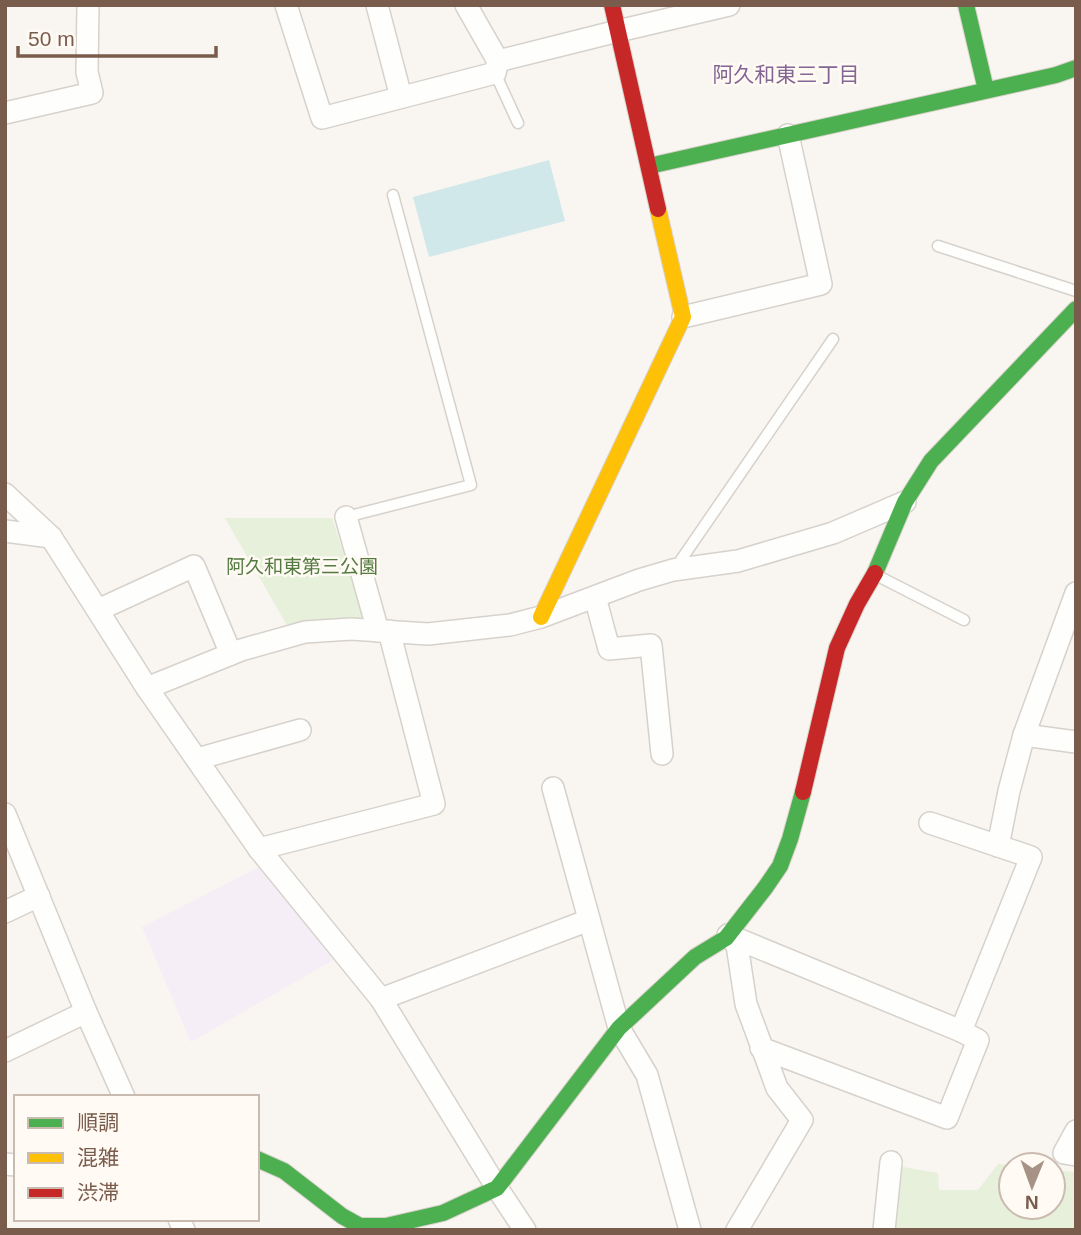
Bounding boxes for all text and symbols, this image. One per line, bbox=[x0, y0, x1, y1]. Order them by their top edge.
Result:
scale bar bbox=[18, 14, 215, 58]
text: 50 m bbox=[28, 27, 75, 50]
district label: 阿久和東三丁目 bbox=[713, 63, 860, 86]
park label: 阿久和東第三公園 bbox=[226, 556, 378, 577]
legend bbox=[14, 1095, 259, 1221]
text: 順調 bbox=[77, 1111, 119, 1134]
text: 混雑 bbox=[77, 1146, 119, 1169]
north arrow bbox=[997, 1151, 1067, 1221]
text: 渋滞 bbox=[77, 1181, 119, 1204]
text: N bbox=[1025, 1192, 1039, 1213]

